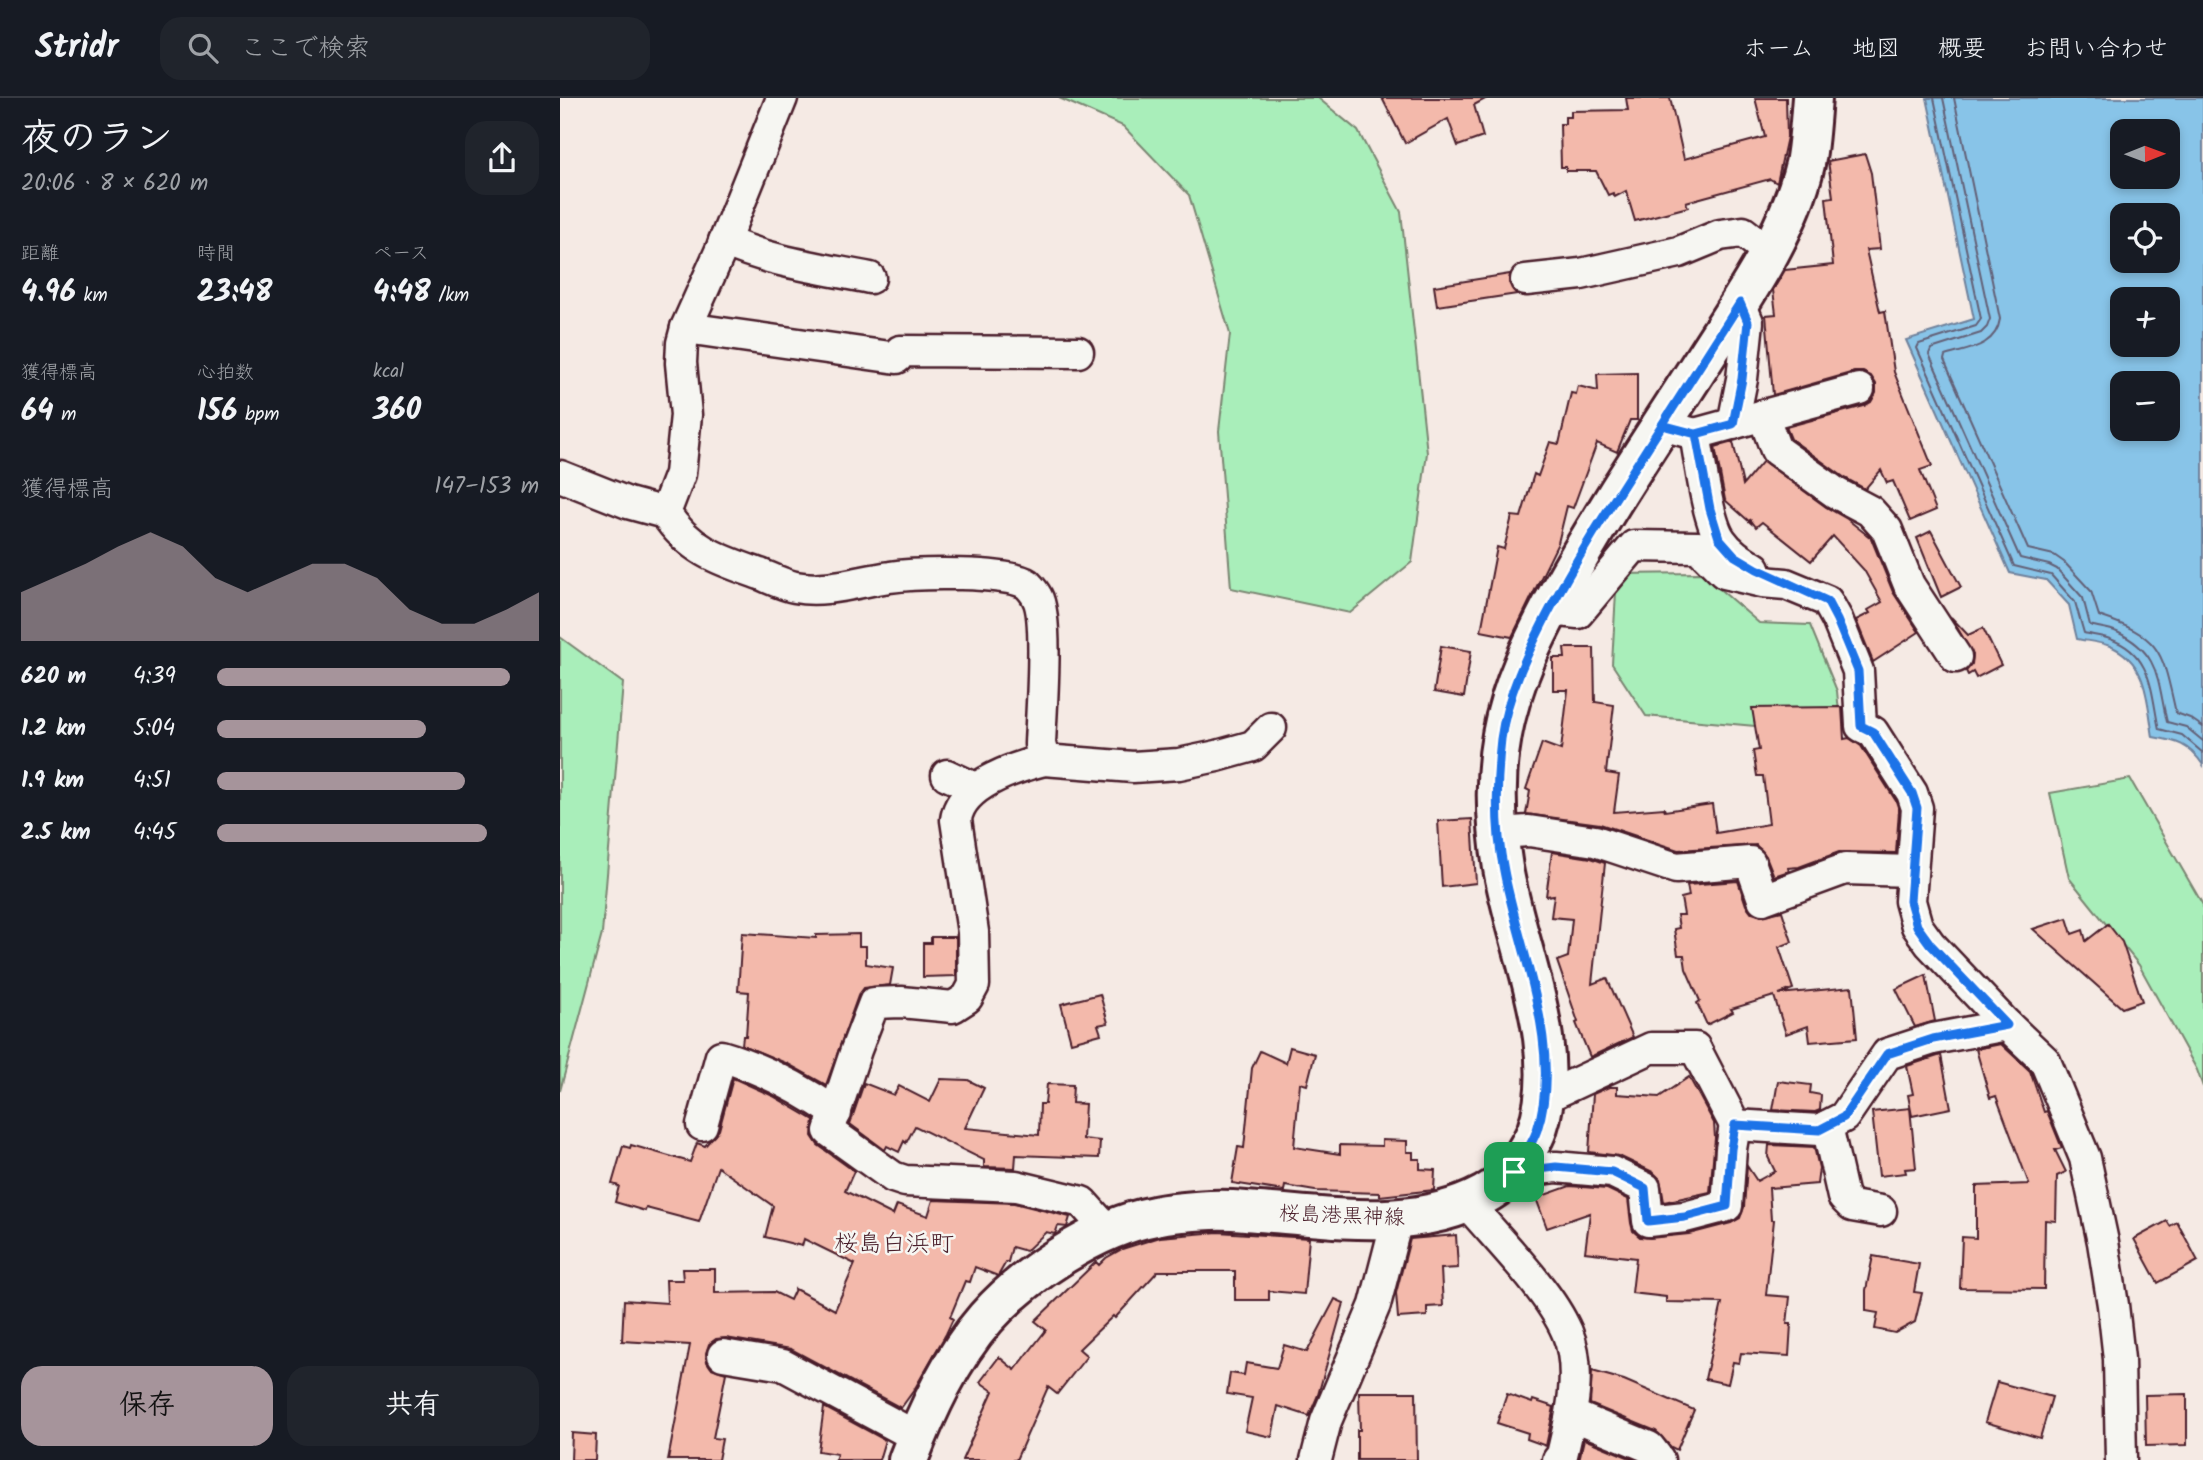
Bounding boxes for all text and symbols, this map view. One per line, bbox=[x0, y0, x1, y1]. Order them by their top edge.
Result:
search box bbox=[160, 17, 650, 80]
text: Stridr bbox=[35, 22, 118, 75]
text: ここで検索 bbox=[240, 28, 370, 70]
icon: search bbox=[184, 29, 222, 67]
text: ホーム bbox=[1743, 30, 1814, 69]
text: 地図 bbox=[1852, 30, 1900, 69]
text: 概要 bbox=[1938, 30, 1986, 69]
text: お問い合わせ bbox=[2024, 30, 2168, 69]
text: 夜のラン bbox=[21, 110, 173, 170]
north arrow bbox=[2110, 119, 2180, 189]
map controls bbox=[2110, 119, 2180, 441]
button: share bbox=[465, 121, 539, 195]
text: 20:06 · 8 × 620 m bbox=[21, 166, 208, 202]
button: locate bbox=[2110, 203, 2180, 273]
text: 距離 bbox=[21, 239, 59, 269]
text: 時間 bbox=[197, 239, 235, 269]
text: ペース bbox=[373, 239, 429, 269]
text: 4.96 bbox=[21, 269, 76, 317]
text: 23:48 bbox=[197, 269, 272, 317]
text: 4:48 bbox=[373, 269, 431, 317]
text: km bbox=[76, 281, 108, 311]
text: /km bbox=[431, 281, 469, 311]
button: + bbox=[2110, 287, 2180, 357]
text: kcal bbox=[373, 357, 404, 387]
text: 獲得標高 bbox=[21, 358, 97, 388]
text: 心拍数 bbox=[197, 358, 254, 388]
button: − bbox=[2110, 371, 2180, 441]
text: 360 bbox=[373, 387, 421, 435]
text: 64 bbox=[21, 388, 54, 436]
text: 156 bbox=[197, 388, 238, 436]
text: m bbox=[54, 400, 76, 430]
text: bpm bbox=[238, 400, 279, 430]
text: 147–153 m bbox=[434, 469, 539, 505]
text: 獲得標高 bbox=[21, 472, 113, 508]
text: 620 m bbox=[21, 659, 86, 695]
text: 4:39 bbox=[133, 659, 176, 695]
text: 1.2 km bbox=[21, 711, 86, 747]
text: 5:04 bbox=[133, 711, 175, 747]
text: 1.9 km bbox=[21, 763, 84, 799]
text: 4:51 bbox=[133, 763, 171, 799]
text: 2.5 km bbox=[21, 815, 91, 851]
text: 4:45 bbox=[133, 815, 176, 851]
pin bbox=[1484, 1142, 1544, 1202]
icon: arrive bbox=[1495, 1153, 1533, 1191]
street label: 桜島港黒神線 bbox=[1278, 1198, 1405, 1235]
district label: 桜島白浜町 bbox=[834, 1225, 954, 1264]
button: 保存 bbox=[21, 1366, 273, 1446]
button: 共有 bbox=[287, 1366, 539, 1446]

